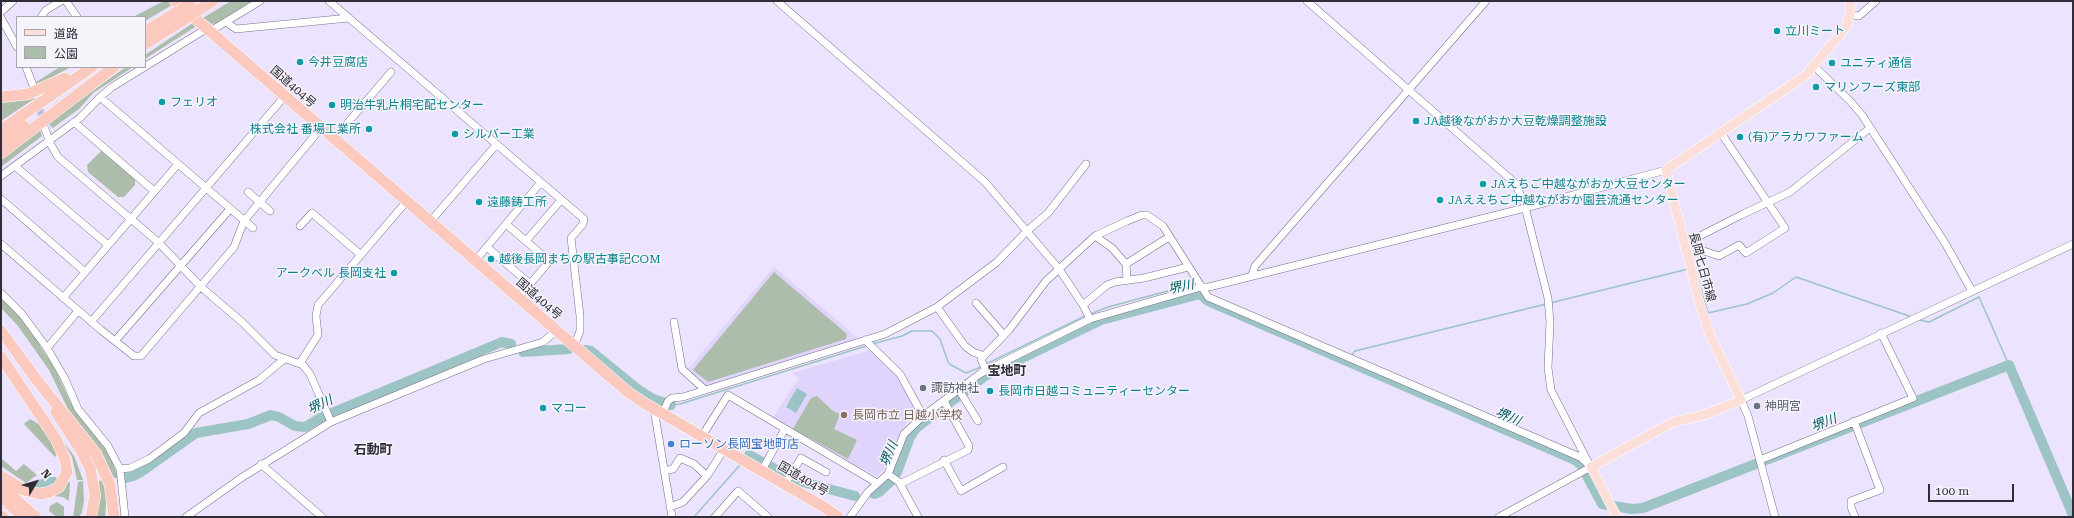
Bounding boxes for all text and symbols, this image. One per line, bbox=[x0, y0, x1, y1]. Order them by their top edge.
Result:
legend bbox=[16, 16, 146, 68]
place label: 立川ミート bbox=[1785, 24, 1845, 38]
marker: 立川ミート bbox=[1772, 26, 1782, 36]
text: 道路 bbox=[54, 27, 78, 41]
text: 公園 bbox=[54, 47, 78, 61]
place label: 今井豆腐店 bbox=[308, 55, 368, 69]
place label: ユニティ通信 bbox=[1840, 56, 1912, 70]
marker: 今井豆腐店 bbox=[295, 57, 305, 67]
marker: ユニティ通信 bbox=[1827, 58, 1837, 68]
street label: 国道404号 bbox=[267, 63, 319, 111]
place label: マリンフーズ東部 bbox=[1824, 80, 1920, 94]
marker: マリンフーズ東部 bbox=[1811, 82, 1821, 92]
place label: フェリオ bbox=[170, 95, 218, 109]
marker: フェリオ bbox=[157, 97, 167, 107]
place label: 明治牛乳片桐宅配センター bbox=[340, 98, 484, 112]
marker: 明治牛乳片桐宅配センター bbox=[327, 100, 337, 110]
place label: JA越後ながおか大豆乾燥調整施設 bbox=[1424, 114, 1607, 128]
marker: JA越後ながおか大豆乾燥調整施設 bbox=[1411, 116, 1421, 126]
place label: 株式会社 番場工業所 bbox=[250, 122, 361, 136]
marker: 株式会社 番場工業所 bbox=[364, 124, 374, 134]
place label: シルバー工業 bbox=[463, 127, 535, 141]
marker: シルバー工業 bbox=[450, 129, 460, 139]
place label: (有)アラカワファーム bbox=[1748, 130, 1864, 144]
marker: (有)アラカワファーム bbox=[1735, 132, 1745, 142]
place label: JAえちご中越ながおか大豆センター bbox=[1491, 177, 1686, 191]
marker: JAえちご中越ながおか大豆センター bbox=[1478, 179, 1488, 189]
place label: JAええちご中越ながおか園芸流通センター bbox=[1448, 193, 1679, 207]
place label: 遠藤鋳工所 bbox=[487, 195, 547, 209]
marker: JAええちご中越ながおか園芸流通センター bbox=[1435, 195, 1445, 205]
marker: 遠藤鋳工所 bbox=[474, 197, 484, 207]
street label: 長岡七日市線 bbox=[1686, 230, 1718, 304]
place label: 越後長岡まちの駅古事記COM bbox=[499, 252, 661, 266]
marker: 越後長岡まちの駅古事記COM bbox=[486, 254, 496, 264]
place label: アークベル 長岡支社 bbox=[276, 266, 386, 280]
marker: アークベル 長岡支社 bbox=[389, 268, 399, 278]
street label: 国道404号 bbox=[513, 275, 565, 323]
water label: 堺川 bbox=[1167, 277, 1195, 297]
district label: 宝地町 bbox=[988, 363, 1026, 379]
place label: 諏訪神社 bbox=[931, 381, 979, 395]
marker: 諏訪神社 bbox=[918, 383, 928, 393]
place label: 長岡市日越コミュニティーセンター bbox=[998, 384, 1190, 398]
marker: 長岡市日越コミュニティーセンター bbox=[985, 386, 995, 396]
water label: 堺川 bbox=[305, 392, 335, 418]
place label: 神明宮 bbox=[1765, 399, 1801, 413]
place label: マコー bbox=[551, 401, 587, 415]
marker: 神明宮 bbox=[1752, 401, 1762, 411]
marker: マコー bbox=[538, 403, 548, 413]
water label: 堺川 bbox=[1493, 405, 1523, 429]
place label: 長岡市立 日越小学校 bbox=[852, 408, 963, 422]
marker: 長岡市立 日越小学校 bbox=[839, 410, 849, 420]
water label: 堺川 bbox=[1809, 411, 1839, 435]
place label: ローソン長岡宝地町店 bbox=[679, 437, 799, 451]
marker: ローソン長岡宝地町店 bbox=[666, 439, 676, 449]
water label: 堺川 bbox=[877, 439, 901, 469]
district label: 石動町 bbox=[354, 442, 392, 458]
street label: 国道404号 bbox=[775, 459, 831, 499]
north arrow bbox=[16, 462, 56, 502]
text: N bbox=[38, 467, 54, 482]
scale bar bbox=[1930, 476, 2016, 502]
text: 100 m bbox=[1935, 484, 1969, 498]

